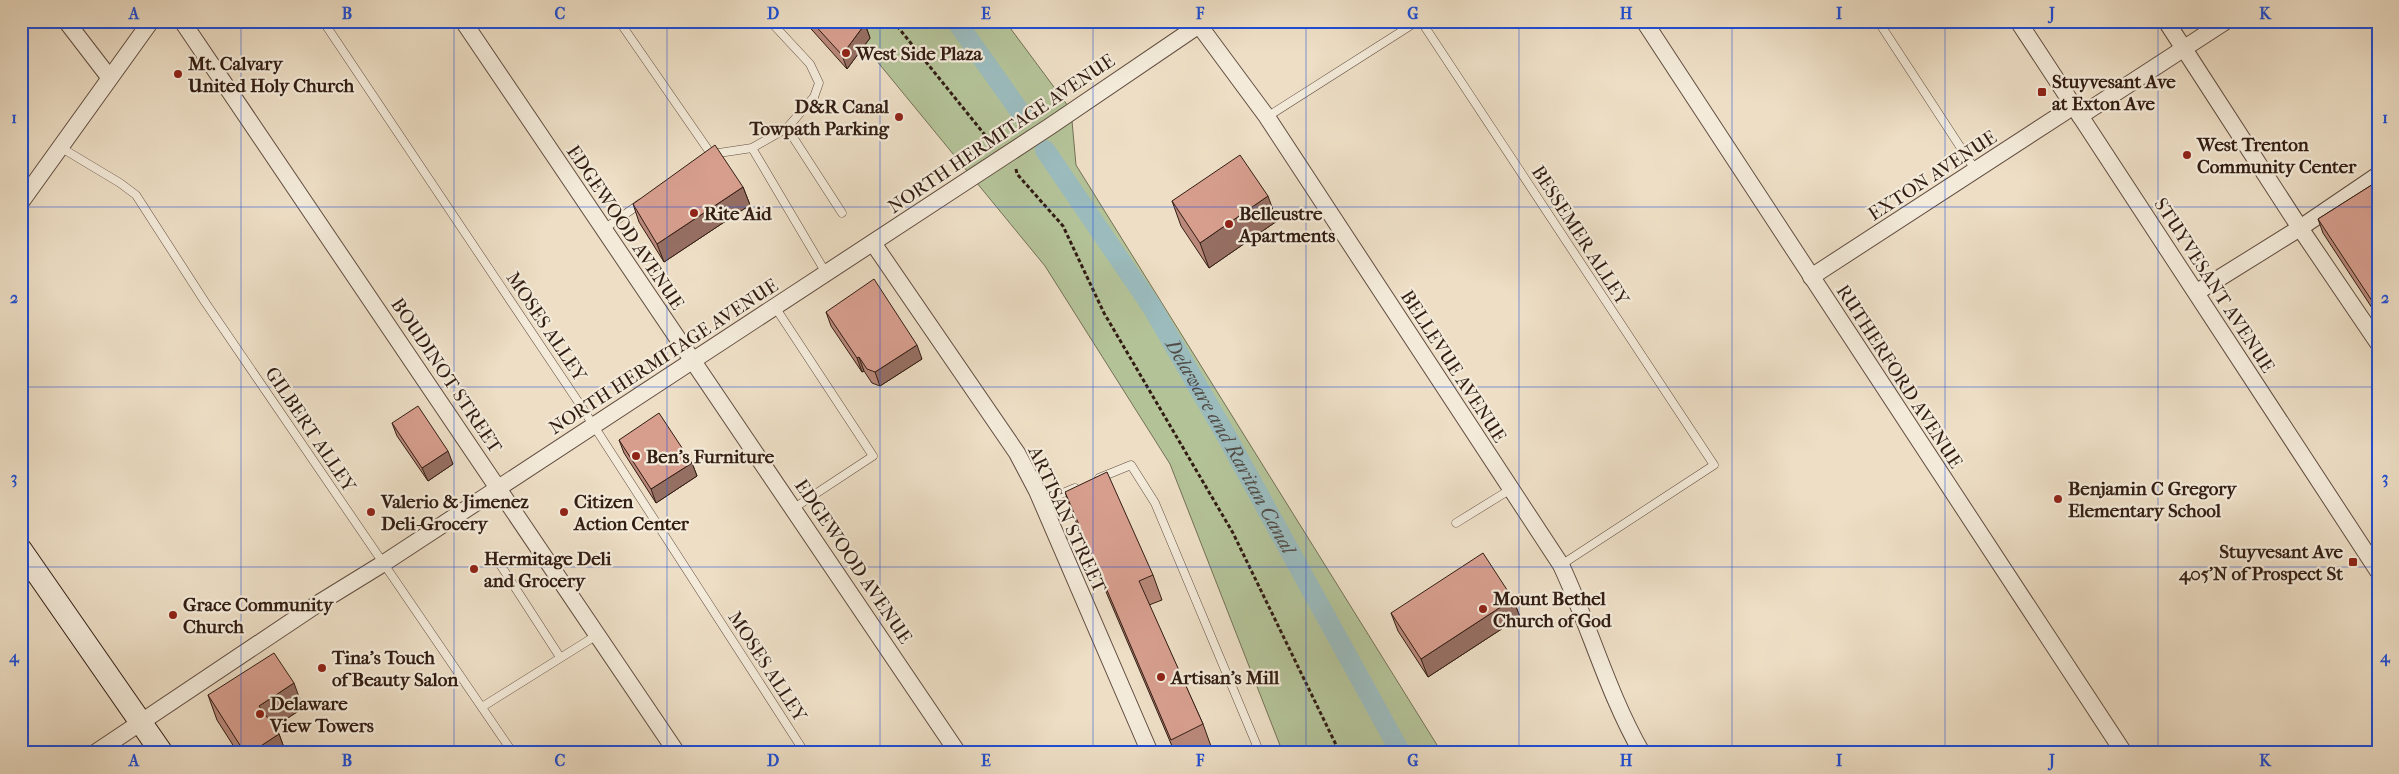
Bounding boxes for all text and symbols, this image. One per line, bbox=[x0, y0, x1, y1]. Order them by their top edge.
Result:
text: A bbox=[128, 4, 140, 23]
text: B bbox=[342, 4, 352, 23]
text: C bbox=[555, 4, 566, 23]
text: D bbox=[767, 4, 779, 23]
text: E bbox=[981, 4, 991, 23]
text: F bbox=[1195, 4, 1205, 23]
text: G bbox=[1407, 4, 1419, 23]
text: H bbox=[1620, 4, 1633, 23]
text: I bbox=[1836, 4, 1843, 23]
text: J bbox=[2047, 4, 2055, 24]
text: K bbox=[2259, 4, 2272, 23]
place label: West Side Plaza bbox=[855, 43, 984, 65]
marker: West Side Plaza bbox=[840, 47, 852, 59]
street label: NORTH HERMITAGE AVENUE bbox=[884, 49, 1119, 218]
place label: Mt. Calvary United Holy Church bbox=[187, 53, 354, 97]
marker: Mt. Calvary United Holy Church bbox=[172, 68, 184, 80]
place label: Stuyvesant Ave at Exton Ave bbox=[2052, 71, 2176, 115]
marker: Stuyvesant Ave at Exton Ave bbox=[2036, 86, 2048, 98]
place label: D&R Canal Towpath Parking bbox=[748, 96, 890, 140]
text: 1 bbox=[11, 108, 17, 127]
text: 1 bbox=[2382, 108, 2388, 127]
marker: D&R Canal Towpath Parking bbox=[893, 111, 905, 123]
street label: EXTON AVENUE bbox=[1864, 126, 2001, 225]
place label: West Trenton Community Center bbox=[2196, 134, 2357, 178]
street label: EDGEWOOD AVENUE bbox=[562, 141, 689, 314]
marker: West Trenton Community Center bbox=[2181, 149, 2193, 161]
street label: BESSEMER ALLEY bbox=[1527, 162, 1634, 310]
street label: STUYVESANT AVENUE bbox=[2149, 194, 2279, 377]
place label: Rite Aid bbox=[704, 203, 772, 225]
place label: Belleustre Apartments bbox=[1238, 203, 1335, 247]
marker: Rite Aid bbox=[688, 207, 700, 219]
marker: Belleustre Apartments bbox=[1223, 218, 1235, 230]
street label: MOSES ALLEY bbox=[501, 268, 591, 386]
street label: NORTH HERMITAGE AVENUE bbox=[545, 274, 782, 439]
street label: RUTHERFORD AVENUE bbox=[1832, 281, 1967, 473]
street label: BELLEVUE AVENUE bbox=[1396, 286, 1511, 447]
text: 2 bbox=[10, 288, 18, 307]
text: 2 bbox=[2381, 288, 2389, 307]
street label: BOUDINOT STREET bbox=[386, 294, 506, 457]
water label: Delaware and Raritan Canal bbox=[1160, 333, 1301, 560]
street label: GILBERT ALLEY bbox=[260, 363, 361, 497]
street label: ARTISAN STREET bbox=[1023, 442, 1111, 596]
place label: Ben's Furniture bbox=[646, 446, 775, 468]
marker: Ben's Furniture bbox=[630, 450, 642, 462]
text: 3 bbox=[11, 468, 17, 488]
text: 3 bbox=[2382, 468, 2388, 488]
street label: EDGEWOOD AVENUE bbox=[790, 475, 917, 648]
place label: Benjamin C Gregory Elementary School bbox=[2068, 478, 2237, 522]
place label: Valerio & Jimenez Deli-Grocery bbox=[380, 491, 529, 535]
place label: Citizen Action Center bbox=[573, 491, 690, 535]
marker: Benjamin C Gregory Elementary School bbox=[2052, 493, 2064, 505]
marker: Valerio & Jimenez Deli-Grocery bbox=[365, 506, 377, 518]
marker: Citizen Action Center bbox=[558, 506, 570, 518]
place label: Stuyvesant Ave 405'N of Prospect St bbox=[2178, 541, 2344, 585]
place label: Hermitage Deli and Grocery bbox=[484, 548, 612, 592]
marker: Stuyvesant Ave 405'N of Prospect St bbox=[2347, 556, 2359, 568]
marker: Hermitage Deli and Grocery bbox=[468, 563, 480, 575]
place label: Mount Bethel Church of God bbox=[1492, 588, 1612, 632]
place label: Grace Community Church bbox=[183, 594, 334, 638]
marker: Mount Bethel Church of God bbox=[1477, 603, 1489, 615]
street label: MOSES ALLEY bbox=[723, 607, 812, 727]
marker: Grace Community Church bbox=[167, 609, 179, 621]
text: 4 bbox=[8, 647, 20, 667]
place label: Tina's Touch of Beauty Salon bbox=[331, 647, 459, 691]
text: 4 bbox=[2379, 647, 2391, 667]
marker: Tina's Touch of Beauty Salon bbox=[316, 662, 328, 674]
place label: Artisan's Mill bbox=[1170, 667, 1280, 689]
marker: Artisan's Mill bbox=[1155, 671, 1167, 683]
place label: Delaware View Towers bbox=[269, 693, 374, 737]
marker: Delaware View Towers bbox=[254, 708, 266, 720]
text: A bbox=[128, 751, 140, 770]
text: B bbox=[342, 751, 352, 770]
text: C bbox=[555, 751, 566, 770]
text: D bbox=[767, 751, 779, 770]
text: E bbox=[981, 751, 991, 770]
text: F bbox=[1195, 751, 1205, 770]
text: G bbox=[1407, 751, 1419, 770]
text: H bbox=[1620, 751, 1633, 770]
text: I bbox=[1836, 751, 1843, 770]
text: J bbox=[2047, 751, 2055, 771]
text: K bbox=[2259, 751, 2272, 770]

